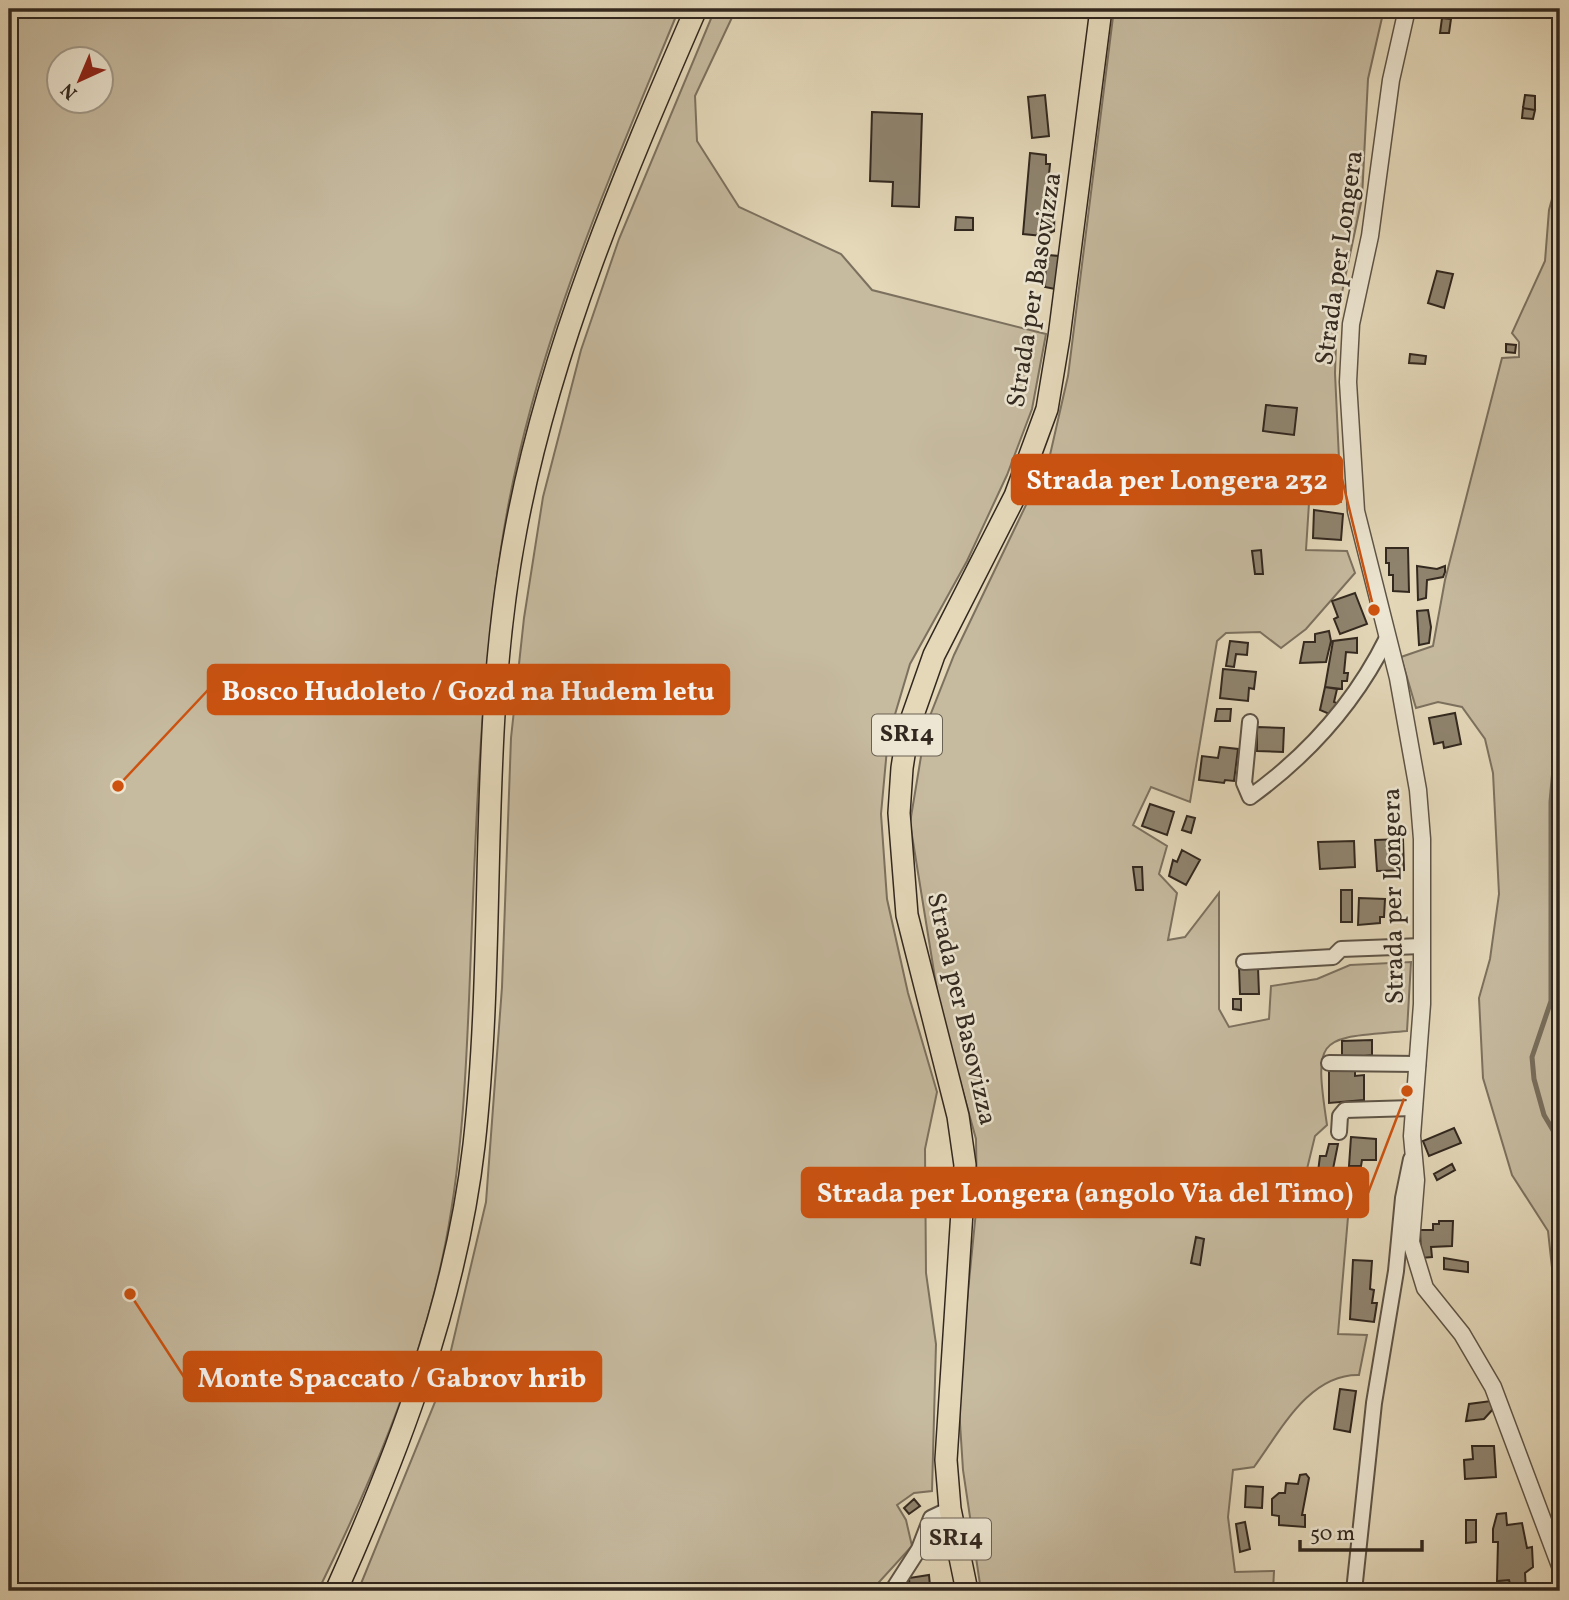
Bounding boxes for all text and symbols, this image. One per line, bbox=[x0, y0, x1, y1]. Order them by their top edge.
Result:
north arrow bbox=[46, 46, 116, 116]
text: N bbox=[55, 77, 84, 105]
street label: Strada per Longera bbox=[1307, 148, 1373, 368]
street label: Strada per Basovizza bbox=[999, 170, 1071, 410]
callout: Strada per Longera 232 bbox=[1012, 455, 1342, 504]
text: Strada per Longera 232 bbox=[1026, 462, 1328, 501]
callout: Bosco Hudoleto / Gozd na Hudem letu bbox=[208, 665, 729, 714]
text: Bosco Hudoleto / Gozd na Hudem letu bbox=[221, 673, 715, 712]
road number: SR14 bbox=[872, 714, 942, 756]
street label: Strada per Longera bbox=[1374, 787, 1414, 1005]
street label: Strada per Basovizza bbox=[917, 889, 1005, 1129]
callout: Strada per Longera (angolo Via del Timo) bbox=[802, 1168, 1368, 1217]
text: Strada per Longera (angolo Via del Timo) bbox=[817, 1175, 1353, 1214]
callout: Monte Spaccato / Gabrov hrib bbox=[184, 1352, 601, 1401]
text: Monte Spaccato / Gabrov hrib bbox=[198, 1360, 586, 1399]
scale bar bbox=[1300, 1509, 1422, 1553]
road number: SR14 bbox=[921, 1518, 991, 1560]
text: 50 m bbox=[1310, 1520, 1355, 1549]

